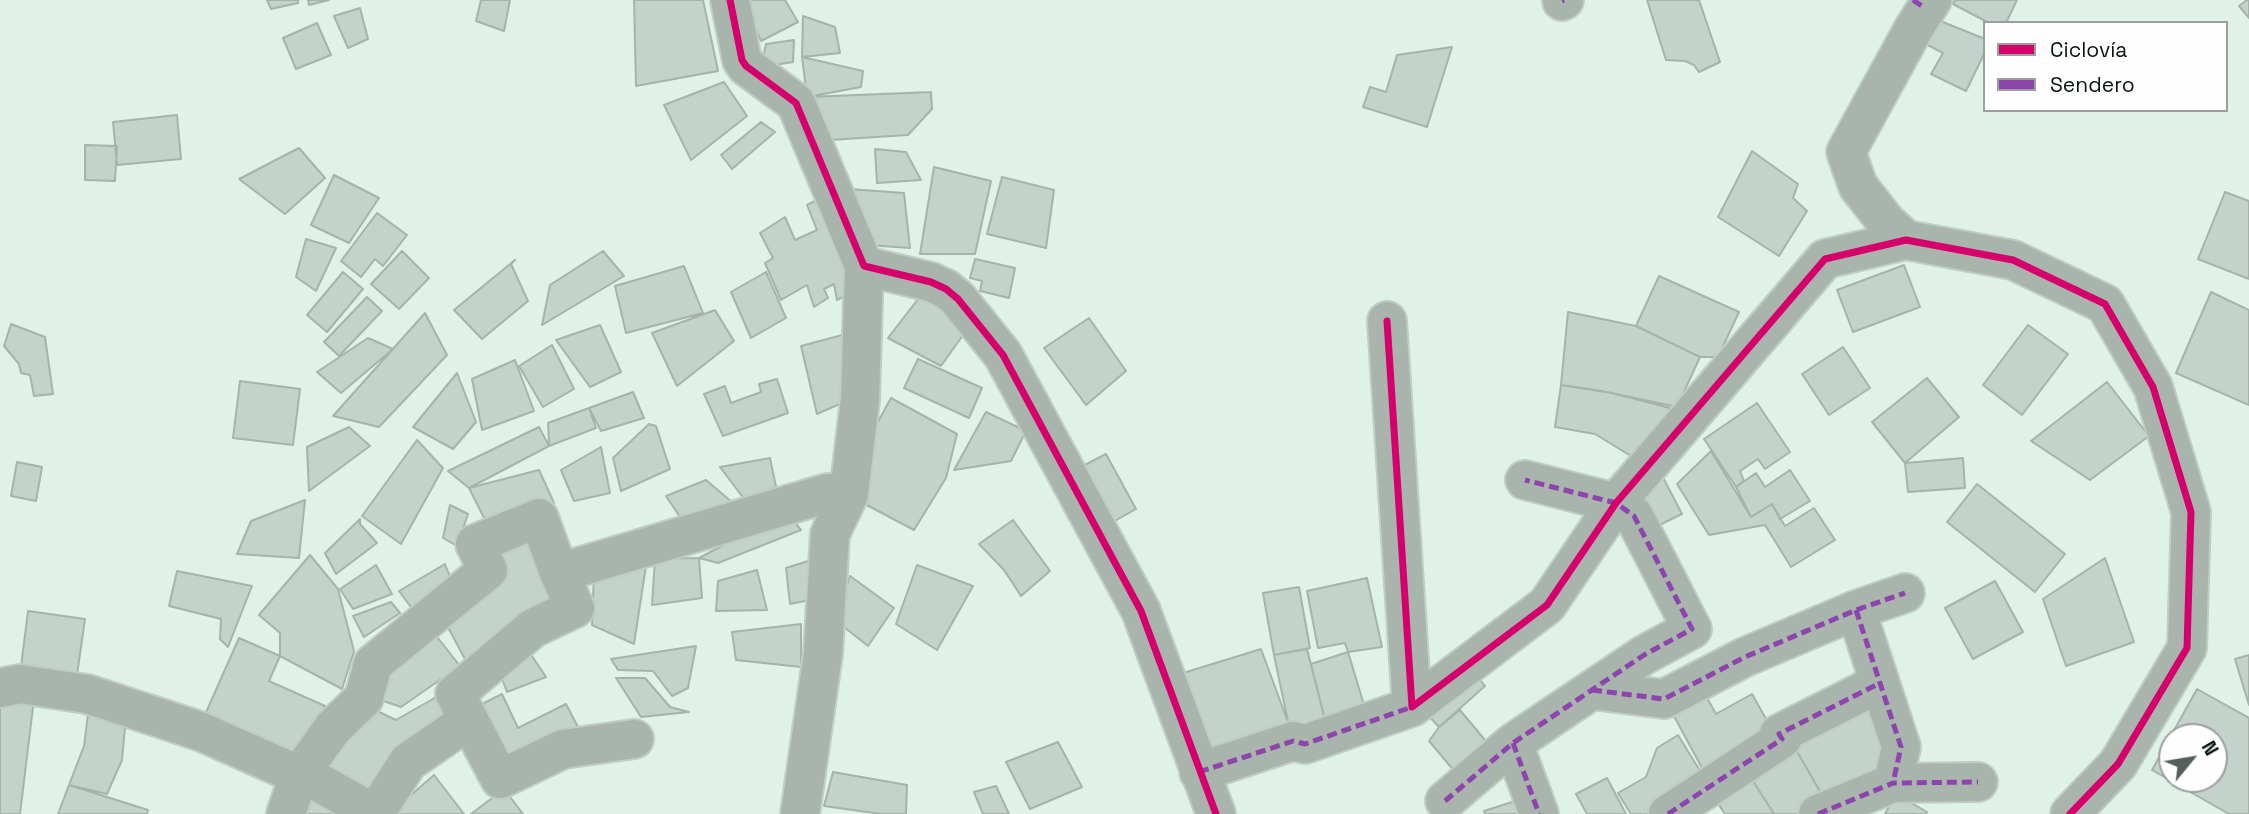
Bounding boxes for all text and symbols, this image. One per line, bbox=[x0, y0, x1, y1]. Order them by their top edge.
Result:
legend bbox=[1983, 21, 2228, 112]
text: Ciclovía bbox=[2050, 36, 2127, 63]
text: Sendero bbox=[2050, 71, 2135, 98]
north arrow bbox=[2158, 723, 2228, 793]
text: N bbox=[2196, 736, 2224, 760]

